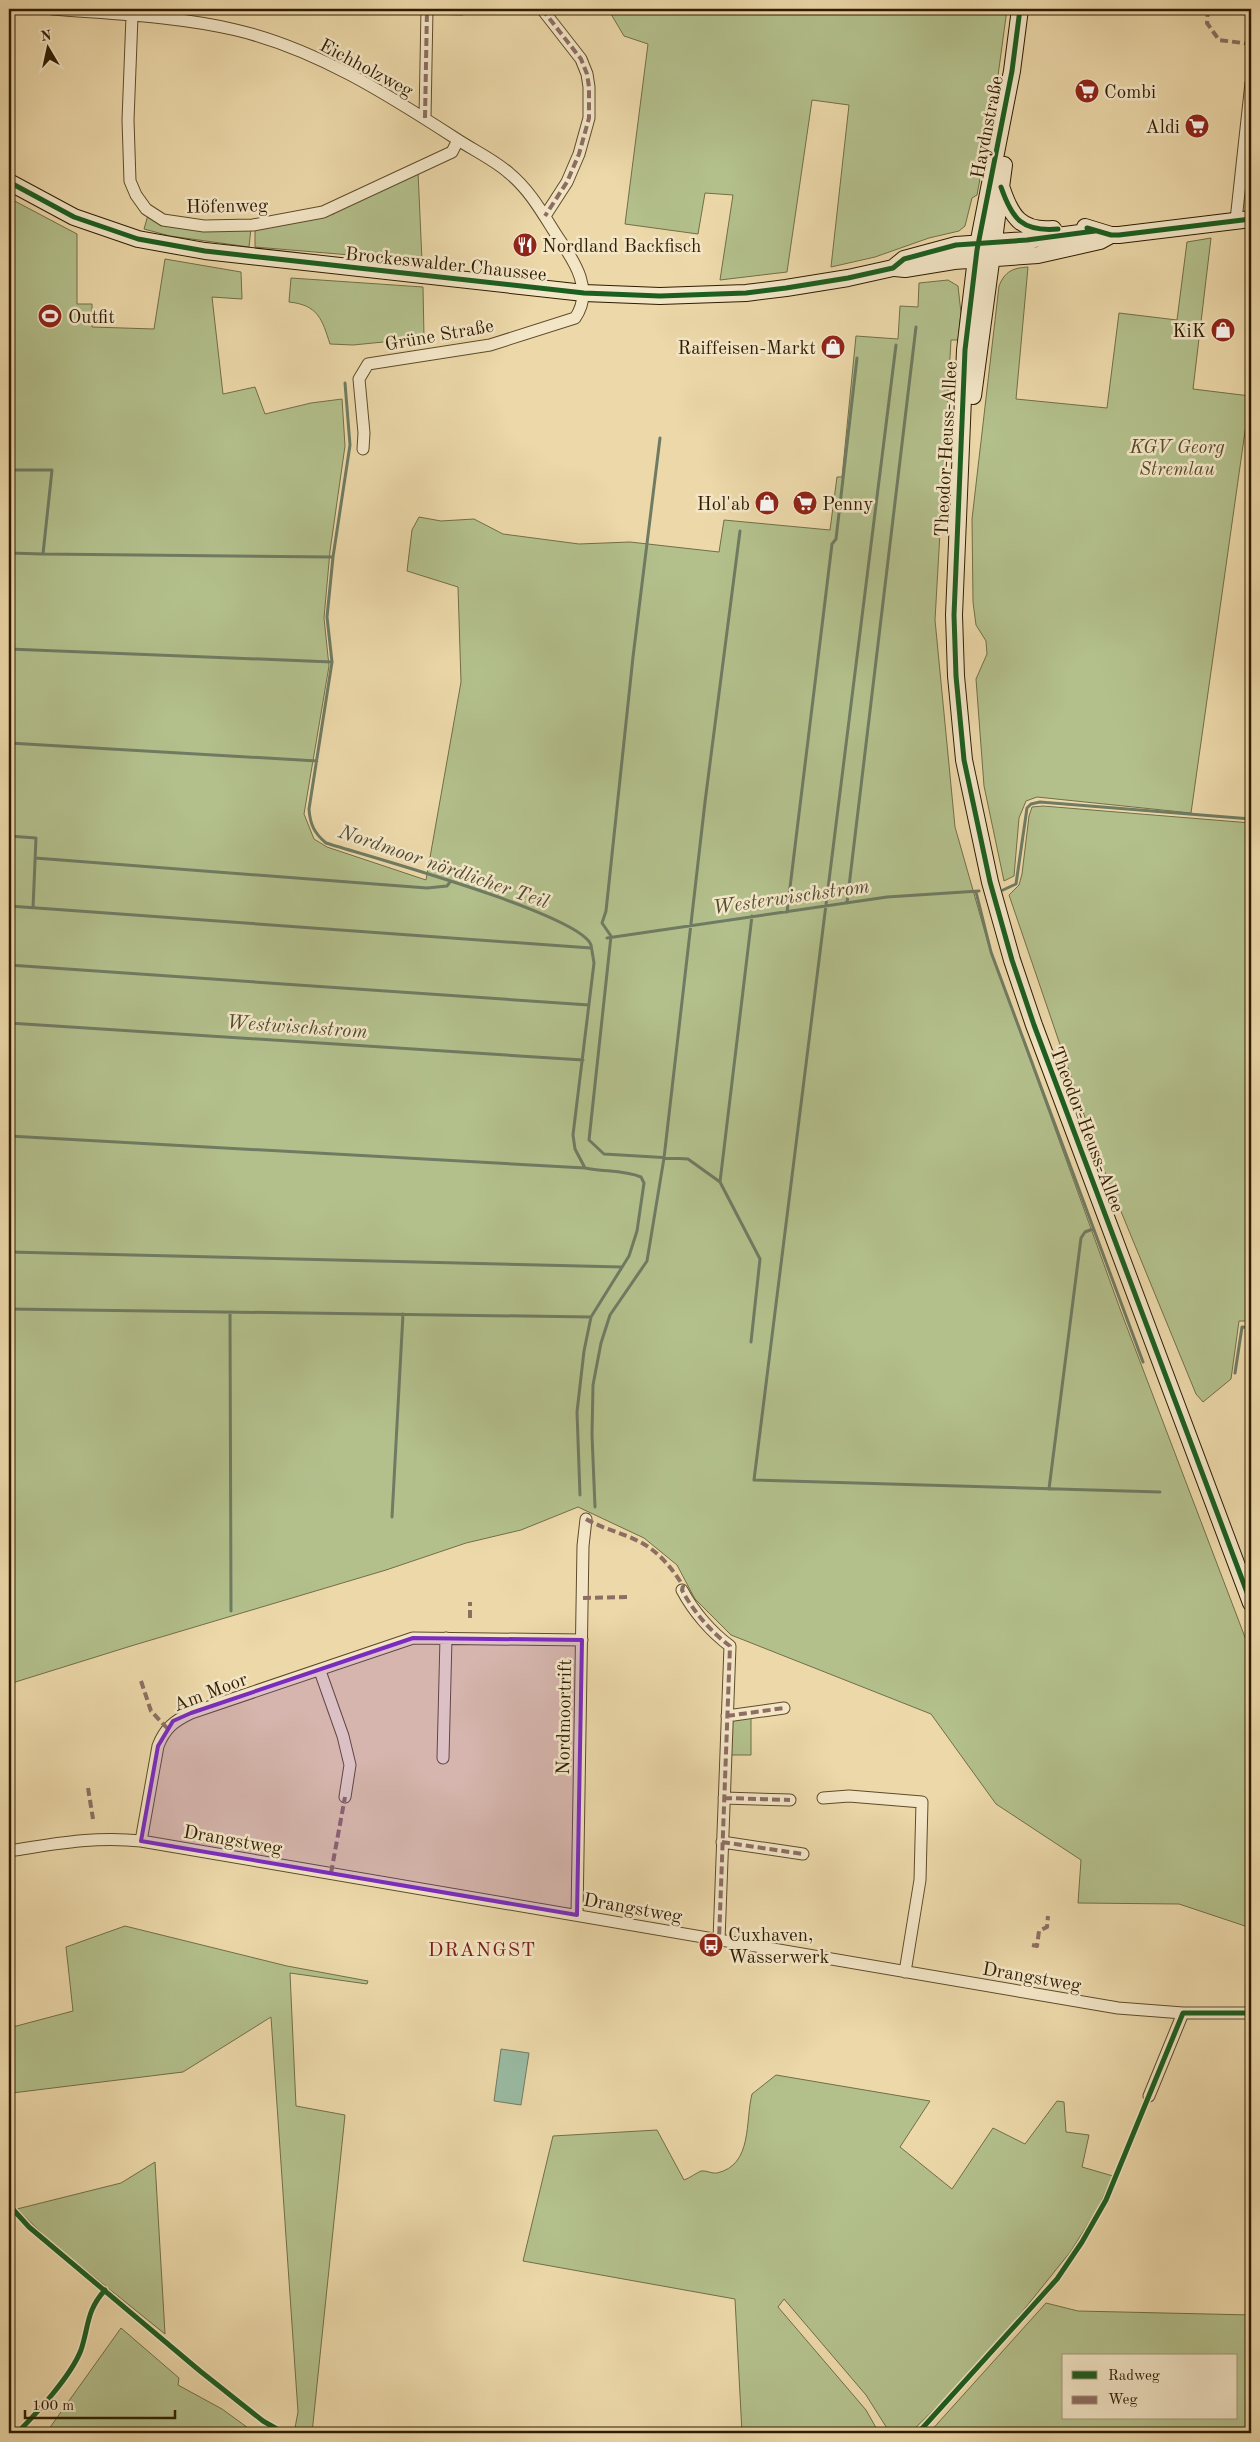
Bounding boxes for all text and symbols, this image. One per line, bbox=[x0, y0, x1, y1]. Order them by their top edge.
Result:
north arrow bbox=[22, 22, 72, 72]
text: N bbox=[40, 28, 53, 44]
street label: Eichholzweg bbox=[316, 37, 416, 102]
street label: Haydnstraße bbox=[969, 75, 1008, 180]
supermarket icon: Combi bbox=[1074, 78, 1100, 104]
place label: Combi bbox=[1104, 84, 1156, 103]
supermarket icon: Aldi bbox=[1184, 113, 1210, 139]
place label: Aldi bbox=[1145, 119, 1180, 138]
street label: Höfenweg bbox=[186, 197, 269, 218]
restaurant icon: Nordland Backfisch bbox=[512, 232, 538, 258]
place label: Nordland Backfisch bbox=[542, 238, 701, 257]
street label: Brockeswalder Chaussee bbox=[344, 245, 547, 286]
sports icon: Outfit bbox=[37, 303, 63, 329]
place label: Outfit bbox=[68, 309, 115, 328]
shop icon: KiK bbox=[1210, 317, 1236, 343]
street label: Grüne Straße bbox=[383, 318, 495, 355]
place label: KiK bbox=[1172, 323, 1206, 342]
shop icon: Raiffeisen-Markt bbox=[820, 334, 846, 360]
place label: Raiffeisen-Markt bbox=[678, 340, 816, 359]
street label: Theodor-Heuss-Allee bbox=[933, 361, 962, 537]
park label: KGV Georg Stremlau bbox=[1128, 439, 1225, 480]
shop icon: Hol'ab bbox=[754, 490, 780, 516]
supermarket icon: Penny bbox=[792, 490, 818, 516]
place label: Hol'ab bbox=[697, 496, 750, 515]
place label: Penny bbox=[822, 496, 873, 515]
water label: Nordmoor nördlicher Teil bbox=[335, 822, 551, 913]
water label: Westerwischstrom bbox=[712, 877, 871, 919]
water label: Westwischstrom bbox=[226, 1013, 368, 1043]
street label: Theodor-Heuss-Allee bbox=[1045, 1044, 1126, 1215]
street label: Nordmoortrift bbox=[555, 1659, 576, 1775]
street label: Am Moor bbox=[171, 1671, 251, 1716]
street label: Drangstweg bbox=[182, 1823, 284, 1860]
street label: Drangstweg bbox=[582, 1891, 684, 1928]
place label: Cuxhaven, Wasserwerk bbox=[728, 1927, 830, 1968]
bus stop icon: Cuxhaven, Wasserwerk bbox=[698, 1932, 724, 1958]
district label: DRANGST bbox=[428, 1941, 536, 1961]
street label: Drangstweg bbox=[981, 1960, 1083, 1997]
legend bbox=[1062, 2354, 1238, 2420]
text: Radweg bbox=[1108, 2369, 1160, 2384]
scale bar bbox=[25, 2387, 175, 2419]
text: Weg bbox=[1108, 2393, 1138, 2408]
text: 100 m bbox=[32, 2399, 74, 2414]

